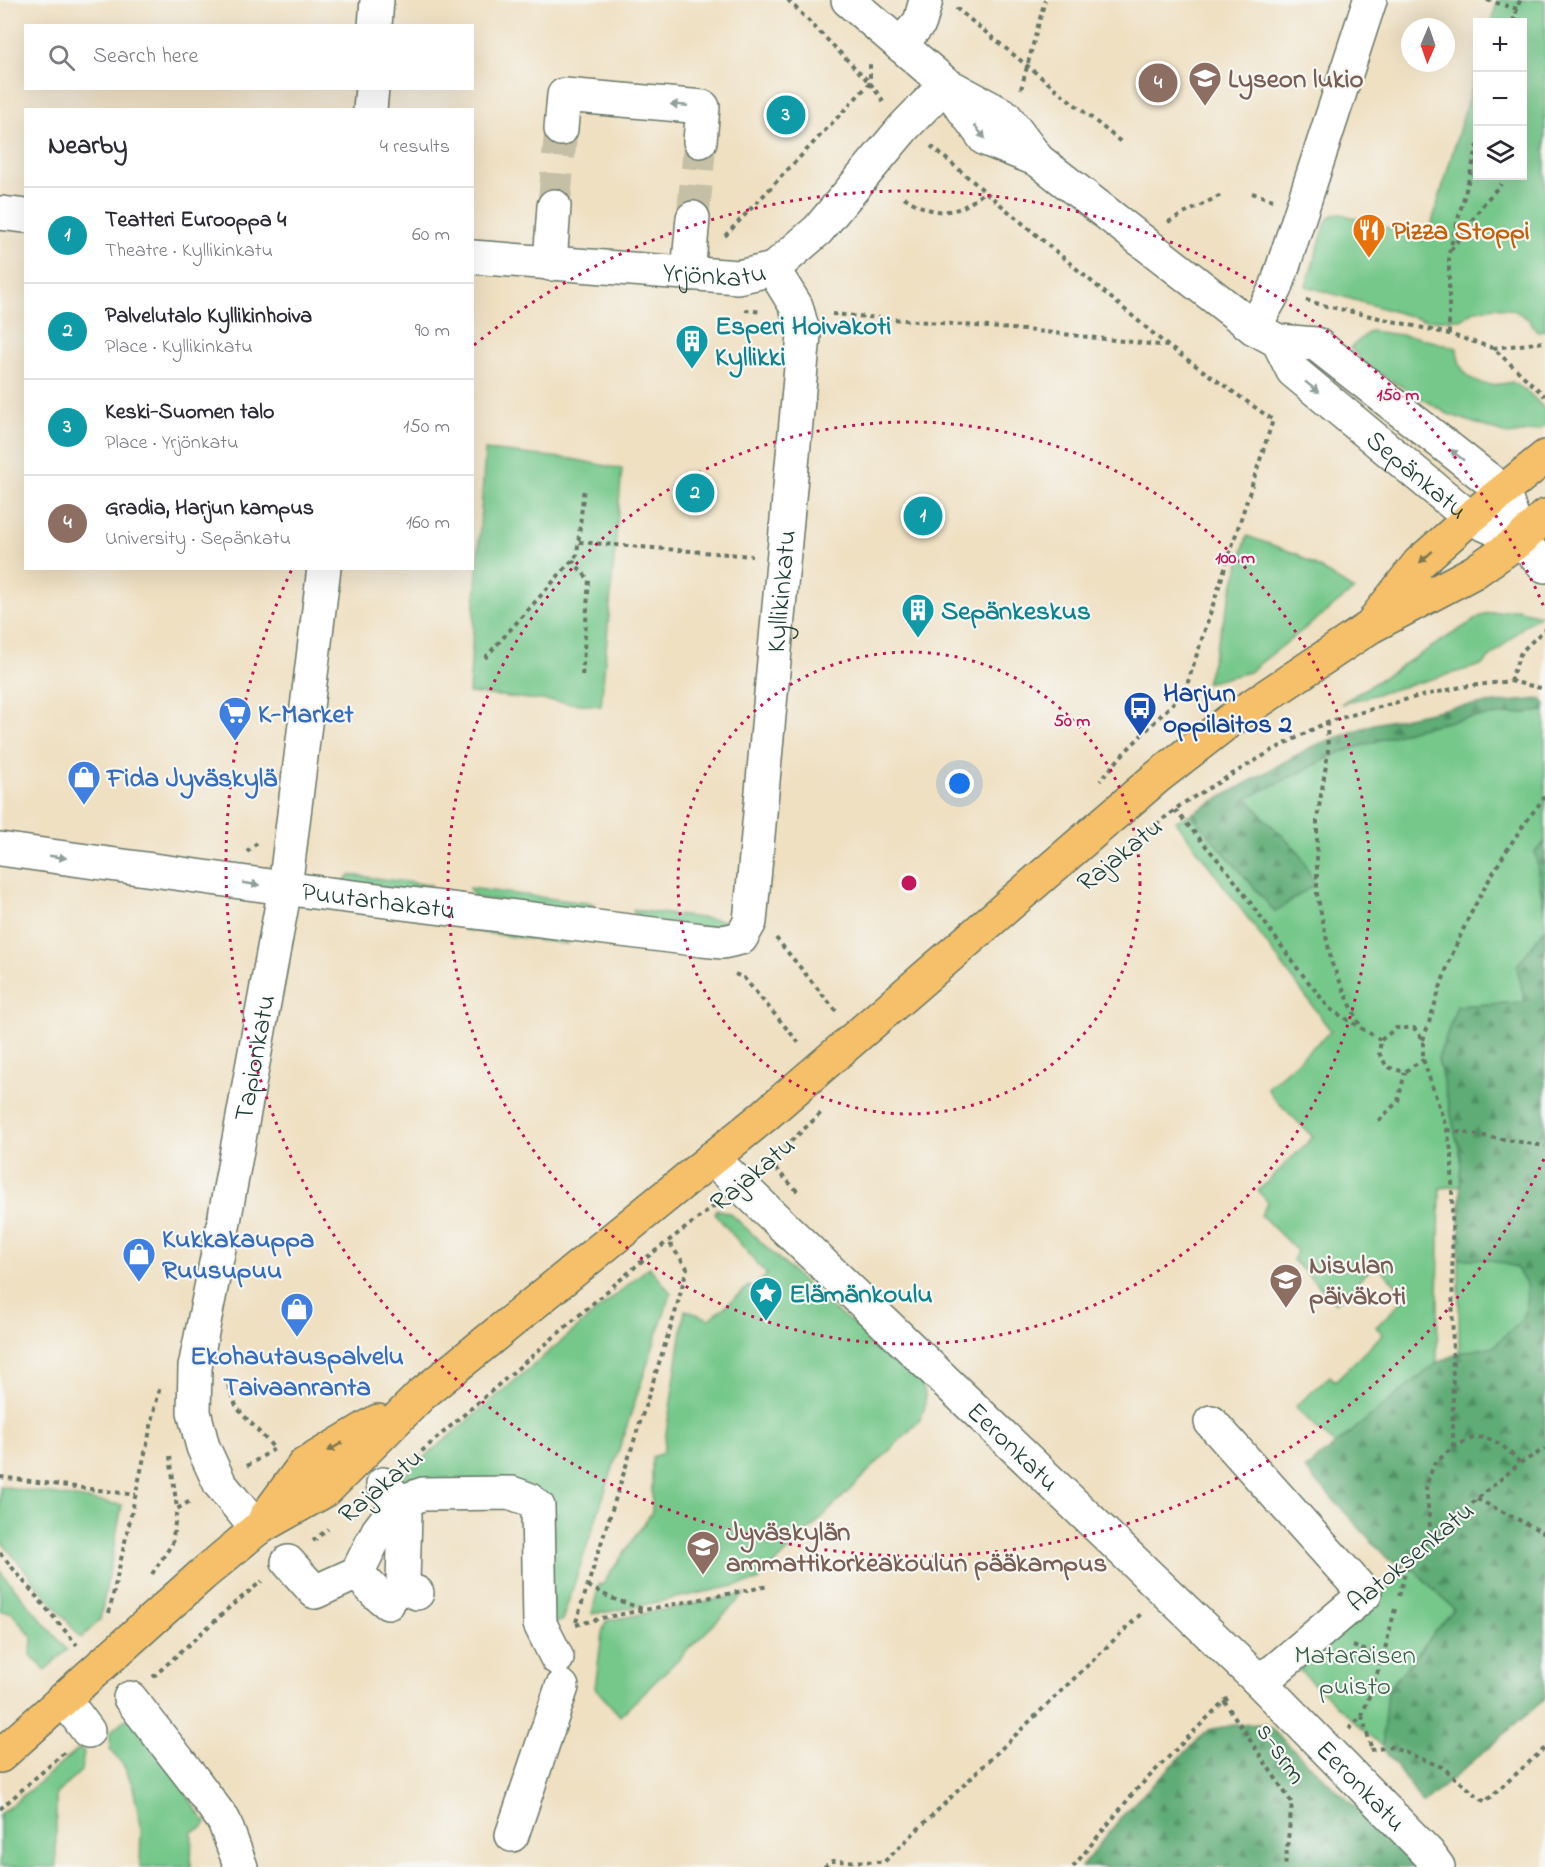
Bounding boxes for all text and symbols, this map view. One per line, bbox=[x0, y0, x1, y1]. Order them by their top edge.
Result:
north arrow bbox=[1401, 18, 1455, 72]
map controls bbox=[1473, 18, 1527, 180]
button: + bbox=[1473, 18, 1527, 72]
search box bbox=[24, 24, 474, 90]
icon: search bbox=[45, 41, 78, 74]
text: Search here bbox=[93, 41, 198, 73]
pin: 4 bbox=[1138, 60, 1178, 106]
school or university icon: Lyseon lukio bbox=[1187, 60, 1223, 107]
place label: Lyseon lukio bbox=[1228, 61, 1364, 100]
button: − bbox=[1473, 72, 1527, 126]
pin: 3 bbox=[766, 92, 806, 138]
one-way arrow bbox=[669, 100, 688, 110]
one-way arrow bbox=[974, 123, 986, 139]
button: layers bbox=[1473, 126, 1527, 180]
text: Nearby bbox=[48, 128, 127, 166]
text: 4 results bbox=[380, 133, 450, 162]
text: Teatteri Eurooppa 4 bbox=[105, 205, 286, 237]
restaurant icon: Pizza Stoppi bbox=[1351, 212, 1387, 259]
place label: Pizza Stoppi bbox=[1392, 213, 1530, 252]
text: 1 bbox=[64, 221, 71, 250]
text: 60 m bbox=[412, 221, 450, 250]
text: Theatre · Kyllikinkatu bbox=[105, 237, 273, 266]
street label: Yrjönkatu bbox=[661, 254, 770, 299]
text: Palvelutalo Kyllikinhoiva bbox=[105, 301, 312, 333]
place label: Esperi Hoivakoti Kyllikki bbox=[715, 308, 891, 378]
text: 2 bbox=[63, 317, 72, 346]
text: 90 m bbox=[415, 317, 450, 346]
building icon: Esperi Hoivakoti Kyllikki bbox=[674, 323, 710, 370]
text: Place · Kyllikinkatu bbox=[105, 333, 253, 362]
one-way arrow bbox=[1304, 380, 1319, 393]
text: 150 m bbox=[1377, 383, 1419, 409]
text: Keski-Suomen talo bbox=[105, 397, 274, 429]
text: 3 bbox=[63, 413, 72, 442]
text: 150 m bbox=[403, 413, 450, 442]
street label: Sepänkatu bbox=[1356, 422, 1475, 530]
text: Place · Yrjönkatu bbox=[105, 429, 238, 458]
one-way arrow bbox=[1449, 449, 1465, 462]
pin: 2 bbox=[676, 470, 714, 516]
text: Gradia, Harjun kampus bbox=[105, 493, 314, 525]
pin: 1 bbox=[904, 494, 942, 538]
text: 4 bbox=[63, 509, 72, 538]
text: 160 m bbox=[406, 509, 450, 538]
text: University · Sepänkatu bbox=[105, 525, 291, 554]
street label: Kyllikinkatu bbox=[758, 528, 808, 654]
text: 100 m bbox=[1215, 546, 1255, 572]
one-way arrow bbox=[1419, 550, 1434, 563]
building icon: Sepänkeskus bbox=[900, 592, 936, 639]
place label: Sepänkeskus bbox=[941, 593, 1091, 632]
place label: Harjun oppilaitos 2 bbox=[1163, 675, 1293, 745]
bus stop icon: Harjun oppilaitos 2 bbox=[1122, 690, 1158, 737]
supermarket icon: K-Market bbox=[217, 695, 253, 742]
place label: K-Market bbox=[258, 696, 354, 735]
text: 50 m bbox=[1054, 709, 1090, 735]
shop icon: Fida Jyväskylä bbox=[66, 759, 102, 806]
place label: Fida Jyväskylä bbox=[105, 760, 277, 799]
your location bbox=[945, 769, 974, 798]
street label: Rajakatu bbox=[1069, 809, 1172, 903]
one-way arrow bbox=[49, 853, 68, 862]
centre of rings bbox=[899, 873, 919, 893]
street label: Puutarhakatu bbox=[299, 874, 458, 931]
one-way arrow bbox=[242, 879, 261, 888]
street label: Tapionkatu bbox=[226, 992, 287, 1125]
street label: Rajakatu bbox=[703, 1128, 805, 1222]
place label: Kukkakauppa Ruusupuu bbox=[162, 1221, 314, 1291]
shop icon: Kukkakauppa Ruusupuu bbox=[121, 1236, 157, 1283]
place label: Nisulan päiväkoti bbox=[1309, 1247, 1406, 1317]
school or university icon: Nisulan päiväkoti bbox=[1268, 1262, 1304, 1309]
place icon: Elämänkoulu bbox=[748, 1275, 784, 1322]
place label: Elämänkoulu bbox=[789, 1276, 933, 1315]
shop icon: Ekohautauspalvelu Taivaanranta bbox=[279, 1291, 315, 1338]
place label: Ekohautauspalvelu Taivaanranta bbox=[190, 1338, 404, 1408]
street label: Eeronkatu bbox=[957, 1394, 1067, 1502]
street label: Rajakatu bbox=[331, 1440, 433, 1534]
one-way arrow bbox=[327, 1441, 343, 1452]
street label: Aatoksenkatu bbox=[1340, 1493, 1484, 1623]
place label: Jyväskylän ammattikorkeakoulun pääkampus bbox=[726, 1514, 1107, 1584]
school or university icon: Jyväskylän ammattikorkeakoulun pääkampus bbox=[685, 1529, 721, 1576]
park label: Mataraisen puisto bbox=[1294, 1637, 1416, 1707]
street label: s-srm bbox=[1245, 1716, 1315, 1793]
street label: Eeronkatu bbox=[1305, 1732, 1414, 1842]

